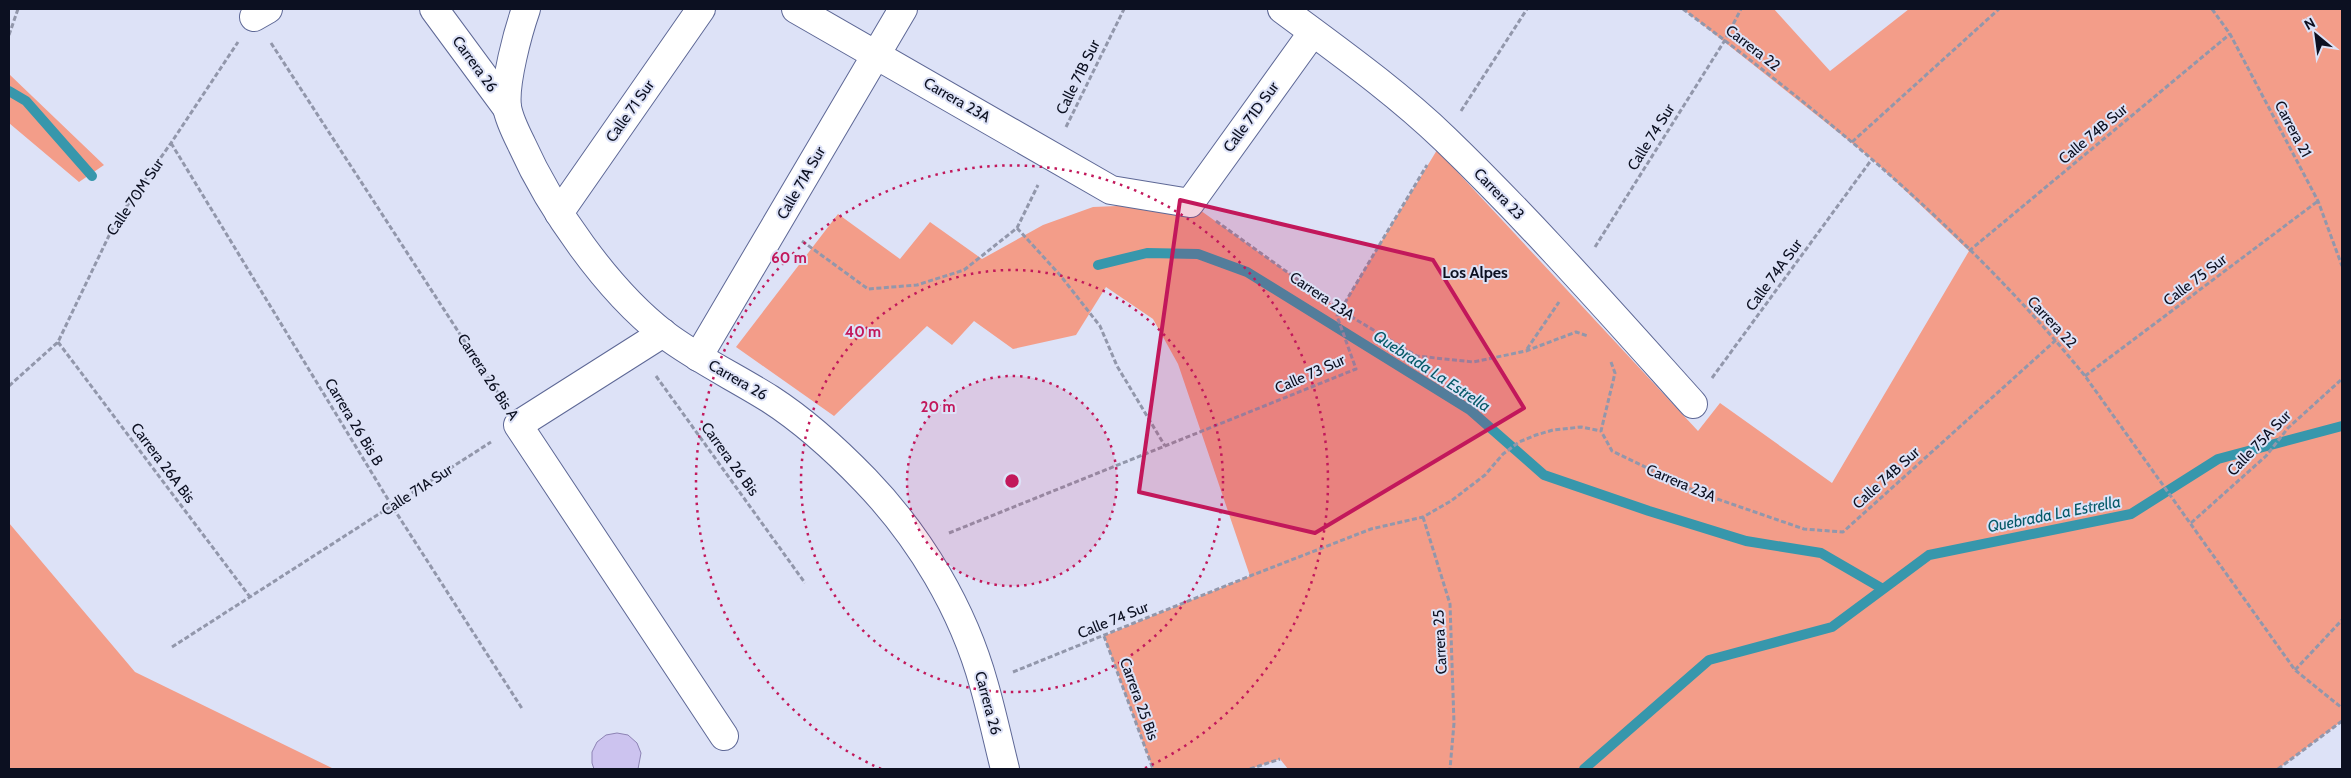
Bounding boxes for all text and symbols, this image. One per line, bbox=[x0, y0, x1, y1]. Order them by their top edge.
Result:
north arrow bbox=[2291, 10, 2341, 60]
text: N bbox=[2301, 13, 2318, 34]
street label: Carrera 22 bbox=[1722, 21, 1784, 75]
street label: Carrera 26 bbox=[449, 32, 501, 96]
street label: Calle 71B Sur bbox=[1052, 37, 1104, 117]
street label: Carrera 23A bbox=[921, 74, 994, 127]
street label: Calle 71 Sur bbox=[602, 76, 658, 145]
street label: Calle 71D Sur bbox=[1219, 78, 1283, 156]
street label: Carrera 21 bbox=[2271, 98, 2315, 160]
street label: Calle 74 Sur bbox=[1624, 100, 1679, 174]
street label: Calle 74B Sur bbox=[2055, 100, 2131, 168]
street label: Calle 71A Sur bbox=[773, 143, 829, 222]
street label: Calle 70M Sur bbox=[103, 155, 168, 239]
street label: Carrera 23 bbox=[1470, 165, 1528, 223]
street label: Calle 74A Sur bbox=[1742, 235, 1806, 314]
text: 60 m bbox=[771, 249, 807, 267]
street label: Calle 75 Sur bbox=[2160, 250, 2230, 310]
district label: Los Alpes bbox=[1442, 263, 1508, 282]
street label: Carrera 23A bbox=[1286, 268, 1358, 325]
street label: Carrera 22 bbox=[2023, 292, 2081, 352]
text: 40 m bbox=[845, 323, 881, 341]
water label: Quebrada La Estrella bbox=[1370, 326, 1494, 416]
street label: Carrera 26 Bis A bbox=[453, 330, 523, 424]
street label: Calle 73 Sur bbox=[1272, 350, 1348, 397]
street label: Carrera 26 bbox=[705, 356, 771, 404]
street label: Carrera 26 Bis B bbox=[321, 375, 387, 469]
text: 20 m bbox=[921, 398, 955, 416]
street label: Calle 75A Sur bbox=[2223, 406, 2295, 479]
street label: Carrera 26A Bis bbox=[127, 419, 199, 507]
street label: Carrera 26 Bis bbox=[697, 419, 763, 499]
street label: Calle 74B Sur bbox=[1849, 443, 1923, 513]
street label: Calle 71A Sur bbox=[378, 460, 456, 520]
street label: Carrera 23A bbox=[1643, 460, 1719, 506]
centre of rings bbox=[1003, 472, 1021, 490]
water label: Quebrada La Estrella bbox=[1986, 492, 2122, 536]
street label: Calle 74 Sur bbox=[1075, 598, 1151, 642]
street label: Carrera 25 bbox=[1429, 609, 1451, 675]
street label: Carrera 25 Bis bbox=[1116, 655, 1162, 743]
street label: Carrera 26 bbox=[971, 669, 1005, 737]

